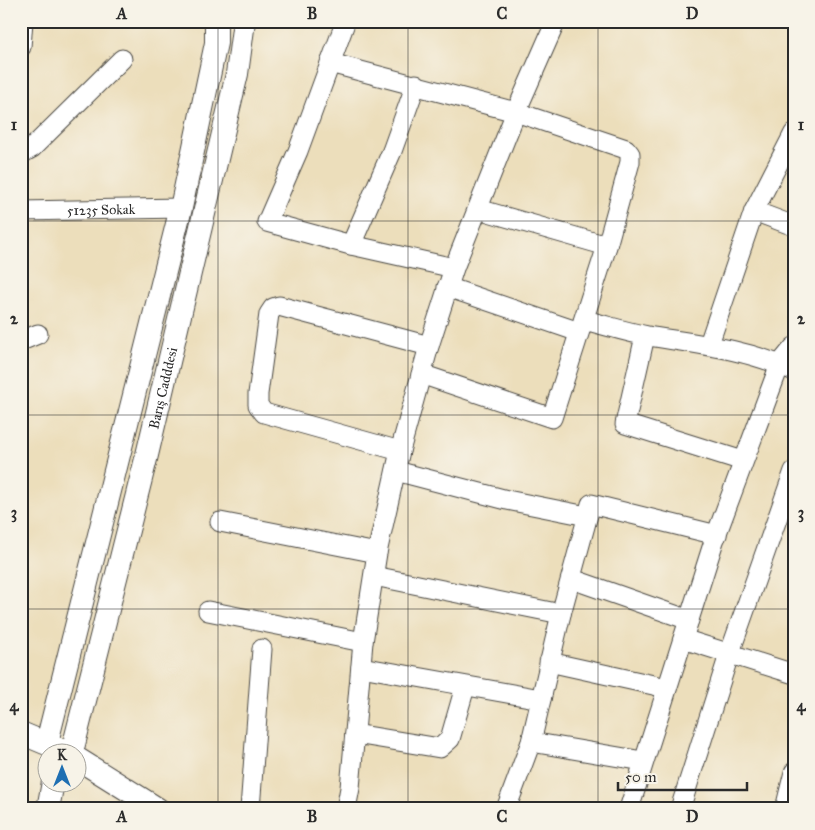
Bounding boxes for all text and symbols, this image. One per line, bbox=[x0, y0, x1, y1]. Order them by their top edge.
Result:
text: A bbox=[116, 4, 128, 23]
text: B bbox=[307, 4, 317, 23]
text: C bbox=[497, 4, 508, 23]
text: D bbox=[686, 4, 699, 23]
text: 1 bbox=[11, 115, 18, 134]
text: 1 bbox=[798, 115, 805, 134]
street label: 51235 Sokak bbox=[67, 201, 136, 219]
text: 2 bbox=[10, 309, 19, 328]
text: 2 bbox=[797, 309, 806, 328]
street label: Barış Cadddesi bbox=[145, 345, 181, 431]
text: 3 bbox=[11, 503, 17, 523]
text: 3 bbox=[798, 503, 804, 523]
text: 4 bbox=[10, 696, 20, 716]
text: 4 bbox=[797, 696, 807, 716]
north arrow bbox=[38, 742, 88, 792]
text: K bbox=[57, 747, 68, 764]
scale bar bbox=[618, 760, 746, 792]
text: 50 m bbox=[625, 768, 657, 786]
text: A bbox=[116, 807, 128, 826]
text: B bbox=[307, 807, 317, 826]
text: C bbox=[497, 807, 508, 826]
text: D bbox=[686, 807, 699, 826]

